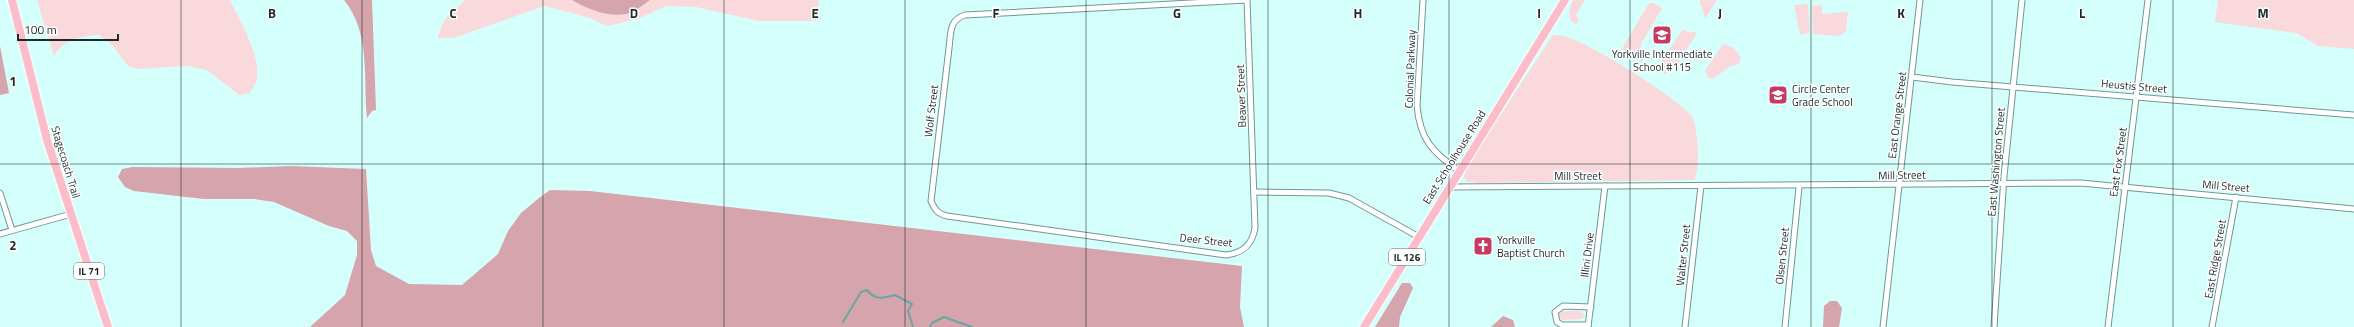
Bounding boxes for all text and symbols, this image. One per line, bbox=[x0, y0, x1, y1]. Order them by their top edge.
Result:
text: B bbox=[268, 3, 276, 23]
text: C bbox=[449, 3, 457, 23]
text: D bbox=[630, 3, 638, 23]
text: E bbox=[811, 3, 819, 23]
text: F bbox=[993, 3, 1000, 23]
text: G bbox=[1173, 3, 1181, 23]
text: H bbox=[1354, 3, 1362, 23]
text: I bbox=[1537, 3, 1541, 23]
text: J bbox=[1718, 3, 1722, 23]
text: K bbox=[1897, 3, 1905, 23]
text: L bbox=[2079, 3, 2085, 23]
text: M bbox=[2257, 3, 2269, 23]
scale bar bbox=[18, 16, 118, 42]
text: 100 m bbox=[24, 20, 57, 39]
school or university icon: Yorkville Intermediate School #115 bbox=[1651, 24, 1673, 46]
street label: Colonial Parkway bbox=[1401, 29, 1419, 109]
place label: Yorkville Intermediate School #115 bbox=[1612, 46, 1713, 75]
street label: Beaver Street bbox=[1232, 64, 1250, 128]
street label: East Orange Street bbox=[1884, 70, 1910, 159]
text: 1 bbox=[9, 71, 17, 91]
street label: Heustis Street bbox=[2100, 75, 2168, 97]
place label: Circle Center Grade School bbox=[1792, 81, 1853, 110]
street label: Wolf Street bbox=[920, 84, 942, 138]
school or university icon: Circle Center Grade School bbox=[1767, 84, 1789, 106]
street label: East Schoolhouse Road bbox=[1419, 107, 1490, 207]
street label: East Washington Street bbox=[1983, 107, 2009, 217]
street label: Stagecoach Trail bbox=[47, 124, 85, 200]
street label: East Fox Street bbox=[2105, 126, 2131, 198]
street label: Mill Street bbox=[1878, 167, 1926, 183]
street label: Mill Street bbox=[1554, 168, 1602, 184]
street label: Mill Street bbox=[2202, 176, 2250, 196]
street label: East Ridge Street bbox=[2200, 218, 2230, 300]
street label: Walter Street bbox=[1672, 223, 1694, 286]
street label: Olsen Street bbox=[1771, 227, 1793, 285]
street label: Deer Street bbox=[1179, 229, 1233, 251]
street label: Illini Drive bbox=[1576, 231, 1598, 278]
place label: Yorkville Baptist Church bbox=[1497, 232, 1565, 261]
text: 2 bbox=[9, 235, 17, 255]
church icon: Yorkville Baptist Church bbox=[1472, 235, 1494, 257]
road number: IL 126 bbox=[1389, 249, 1425, 265]
road number: IL 71 bbox=[74, 263, 104, 279]

